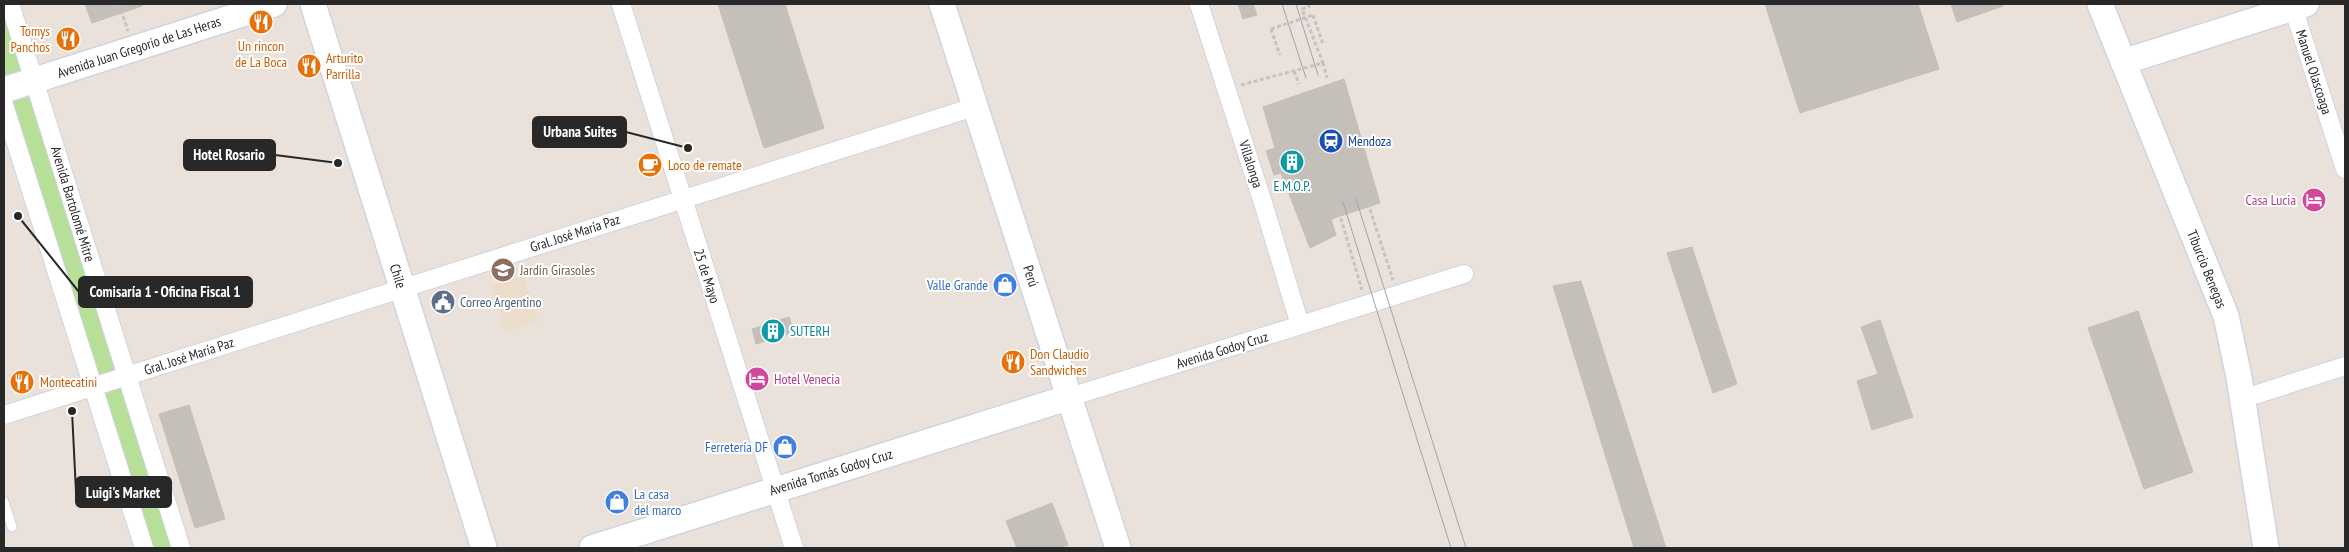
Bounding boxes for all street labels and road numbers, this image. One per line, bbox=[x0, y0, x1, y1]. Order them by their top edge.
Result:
street label: Avenida Juan Gregorio de Las Heras bbox=[55, 12, 223, 82]
street label: Manuel Olascoaga bbox=[2292, 27, 2336, 117]
street label: Villalonga bbox=[1235, 137, 1267, 190]
street label: Avenida Bartolomé Mitre bbox=[47, 144, 99, 264]
street label: Gral. José María Paz bbox=[528, 210, 622, 256]
street label: Tiburcio Benegas bbox=[2183, 227, 2231, 311]
street label: 25 de Mayo bbox=[690, 246, 724, 306]
street label: Chile bbox=[386, 262, 410, 291]
street label: Perú bbox=[1019, 263, 1043, 289]
street label: Avenida Godoy Cruz bbox=[1174, 327, 1270, 373]
street label: Gral. José María Paz bbox=[142, 333, 236, 379]
street label: Avenida Tomás Godoy Cruz bbox=[767, 445, 895, 499]

